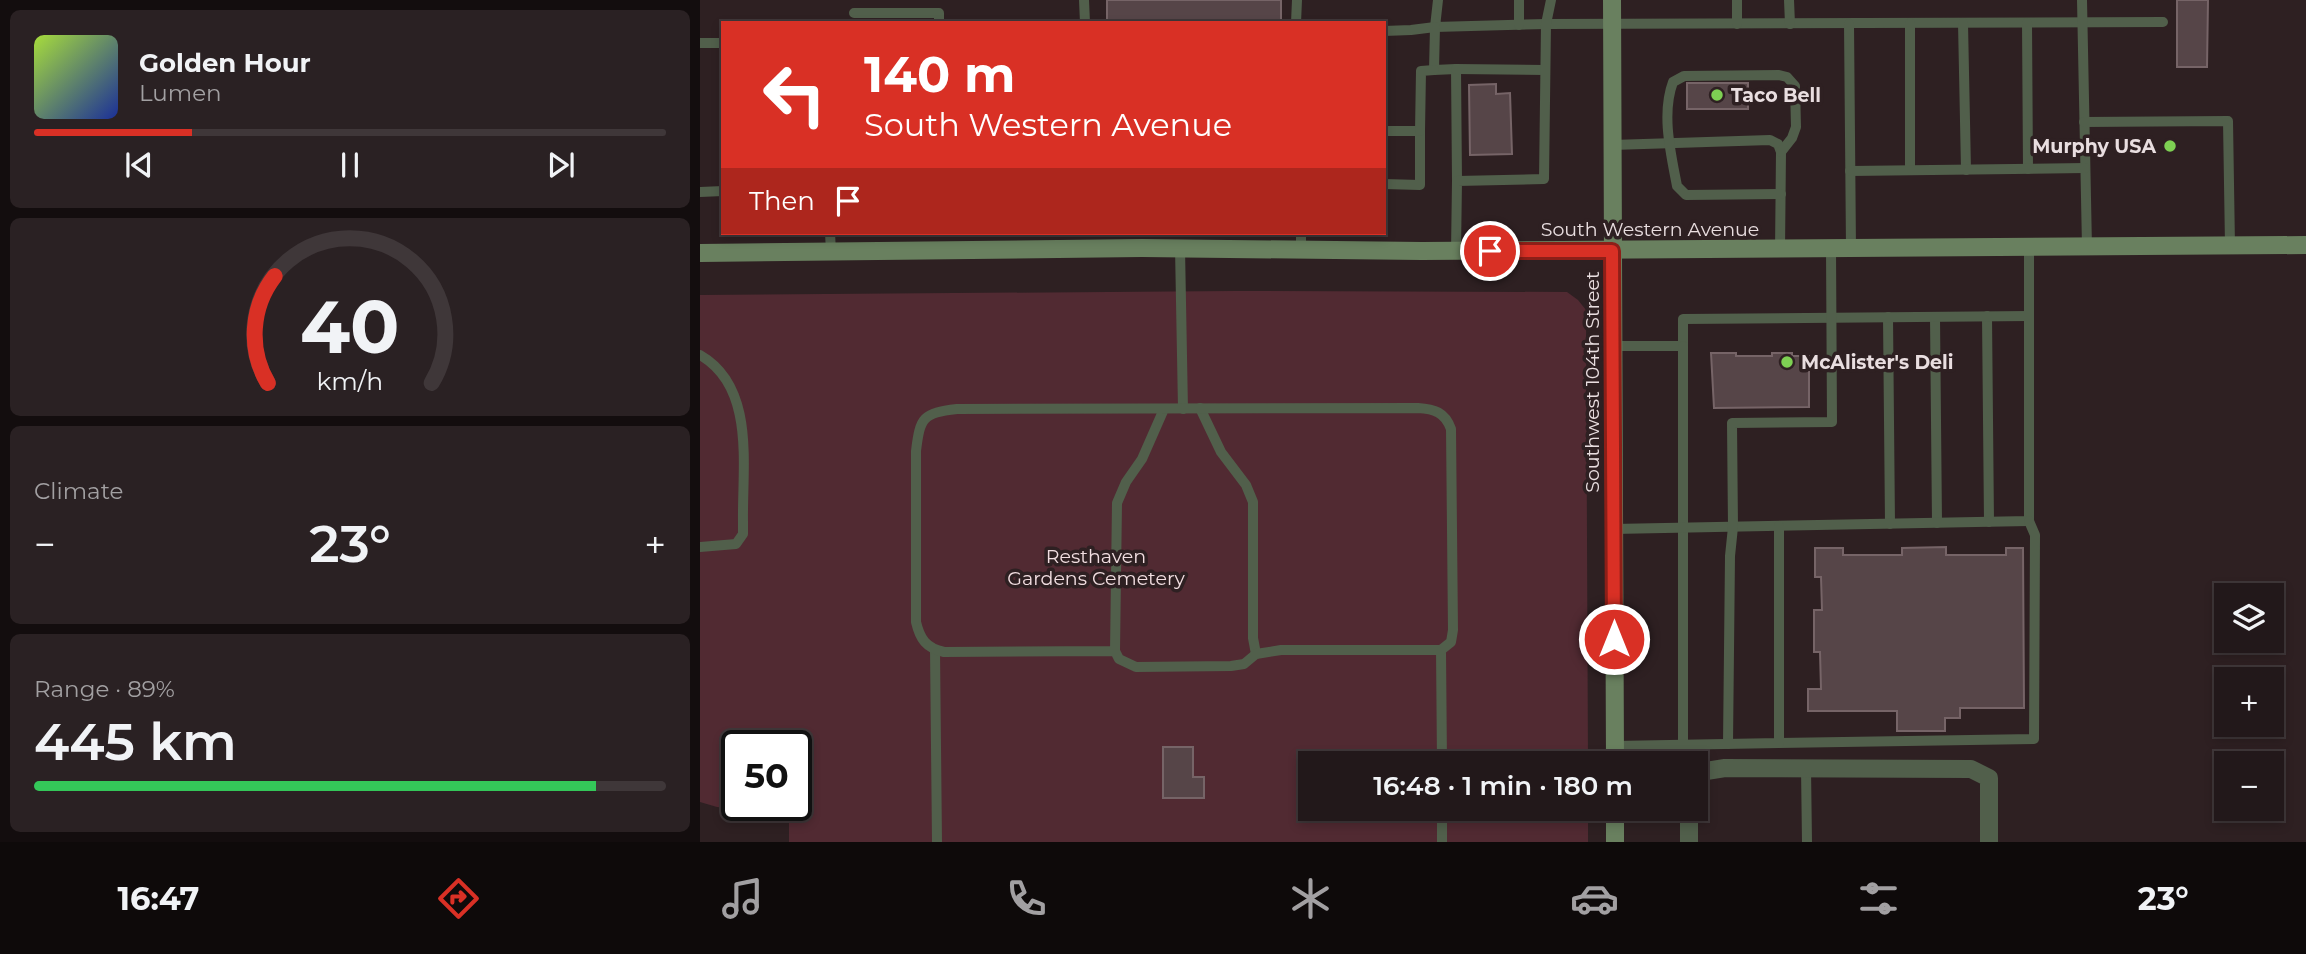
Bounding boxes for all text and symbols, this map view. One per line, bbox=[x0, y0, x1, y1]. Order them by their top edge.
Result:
text: 140 m bbox=[864, 45, 1016, 104]
text: Golden Hour bbox=[139, 47, 311, 79]
icon: left bbox=[749, 49, 840, 140]
text: Lumen bbox=[139, 79, 222, 107]
place label: Taco Bell bbox=[1731, 84, 1821, 107]
marker: Taco Bell bbox=[1709, 87, 1725, 103]
text: South Western Avenue bbox=[864, 105, 1232, 144]
place label: Murphy USA bbox=[2032, 135, 2156, 158]
marker: Murphy USA bbox=[2162, 138, 2178, 154]
icon: previous bbox=[120, 146, 158, 184]
icon: pause bbox=[331, 146, 369, 184]
icon: next bbox=[542, 146, 580, 184]
icon: arrive bbox=[829, 182, 867, 220]
text: Then bbox=[749, 185, 815, 217]
street label: South Western Avenue bbox=[1541, 218, 1759, 241]
pin bbox=[1460, 221, 1520, 281]
icon: arrive bbox=[1471, 232, 1509, 270]
street label: Southwest 104th Street bbox=[1581, 271, 1604, 493]
text: 40 bbox=[300, 283, 400, 371]
place label: McAlister's Deli bbox=[1801, 351, 1954, 374]
marker: McAlister's Deli bbox=[1779, 354, 1795, 370]
text: km/h bbox=[317, 366, 383, 396]
text: Climate bbox=[34, 477, 123, 505]
text: 23° bbox=[309, 512, 391, 575]
text: − bbox=[34, 521, 56, 568]
text: + bbox=[644, 521, 666, 568]
park label: Resthaven Gardens Cemetery bbox=[1007, 545, 1185, 590]
map controls bbox=[2214, 583, 2284, 821]
button: layers bbox=[2214, 583, 2284, 653]
position arrow bbox=[1577, 602, 1651, 676]
button: + bbox=[2214, 667, 2284, 737]
text: Range · 89% bbox=[34, 675, 175, 703]
text: 445 km bbox=[34, 710, 237, 773]
speed limit sign: 50 bbox=[721, 730, 812, 821]
button: − bbox=[2214, 751, 2284, 821]
text: 16:48 · 1 min · 180 m bbox=[1373, 770, 1633, 802]
icon: directions bbox=[434, 874, 483, 923]
icon: music bbox=[718, 874, 767, 923]
icon: phone bbox=[1002, 874, 1051, 923]
icon: climate bbox=[1286, 874, 1335, 923]
icon: car bbox=[1570, 874, 1619, 923]
icon: filters bbox=[1854, 874, 1903, 923]
text: 16:47 bbox=[117, 879, 199, 918]
text: 23° bbox=[2138, 879, 2189, 918]

